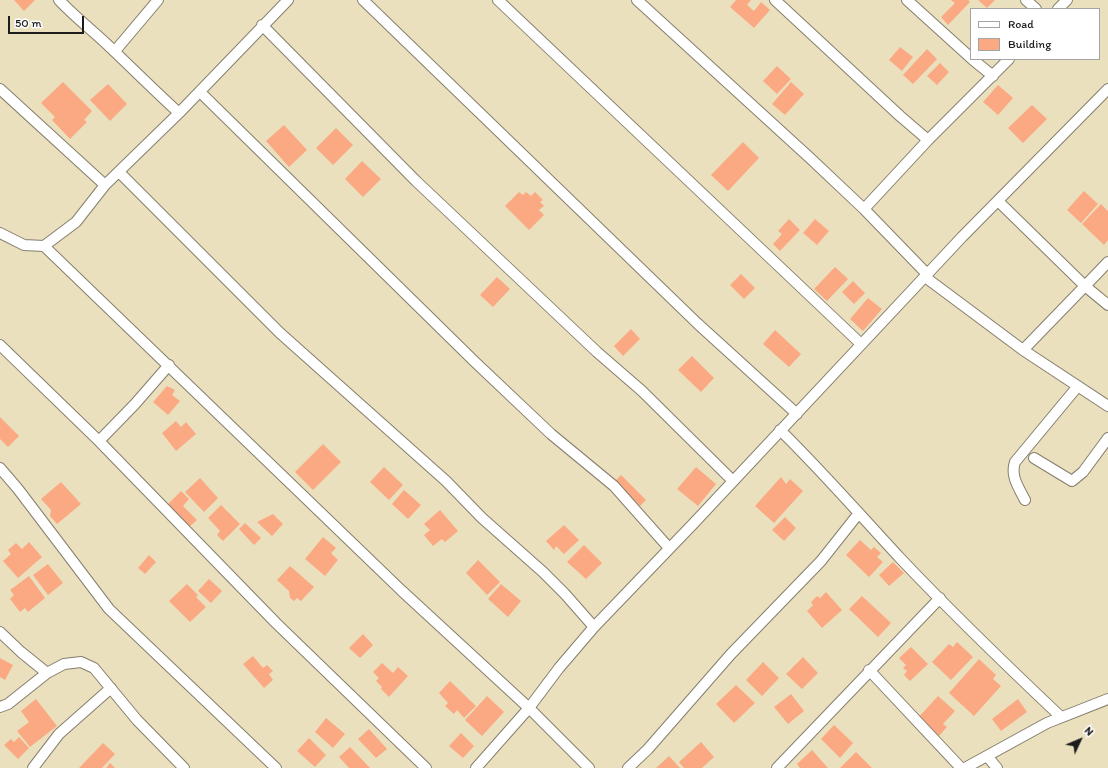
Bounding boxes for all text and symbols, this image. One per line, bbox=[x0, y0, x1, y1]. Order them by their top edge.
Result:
scale bar bbox=[10, 8, 86, 34]
legend bbox=[970, 8, 1100, 60]
text: 50 m bbox=[15, 16, 41, 30]
text: Road bbox=[1008, 17, 1034, 31]
text: Building bbox=[1008, 37, 1051, 51]
north arrow bbox=[1060, 720, 1100, 760]
text: N bbox=[1082, 724, 1096, 739]

